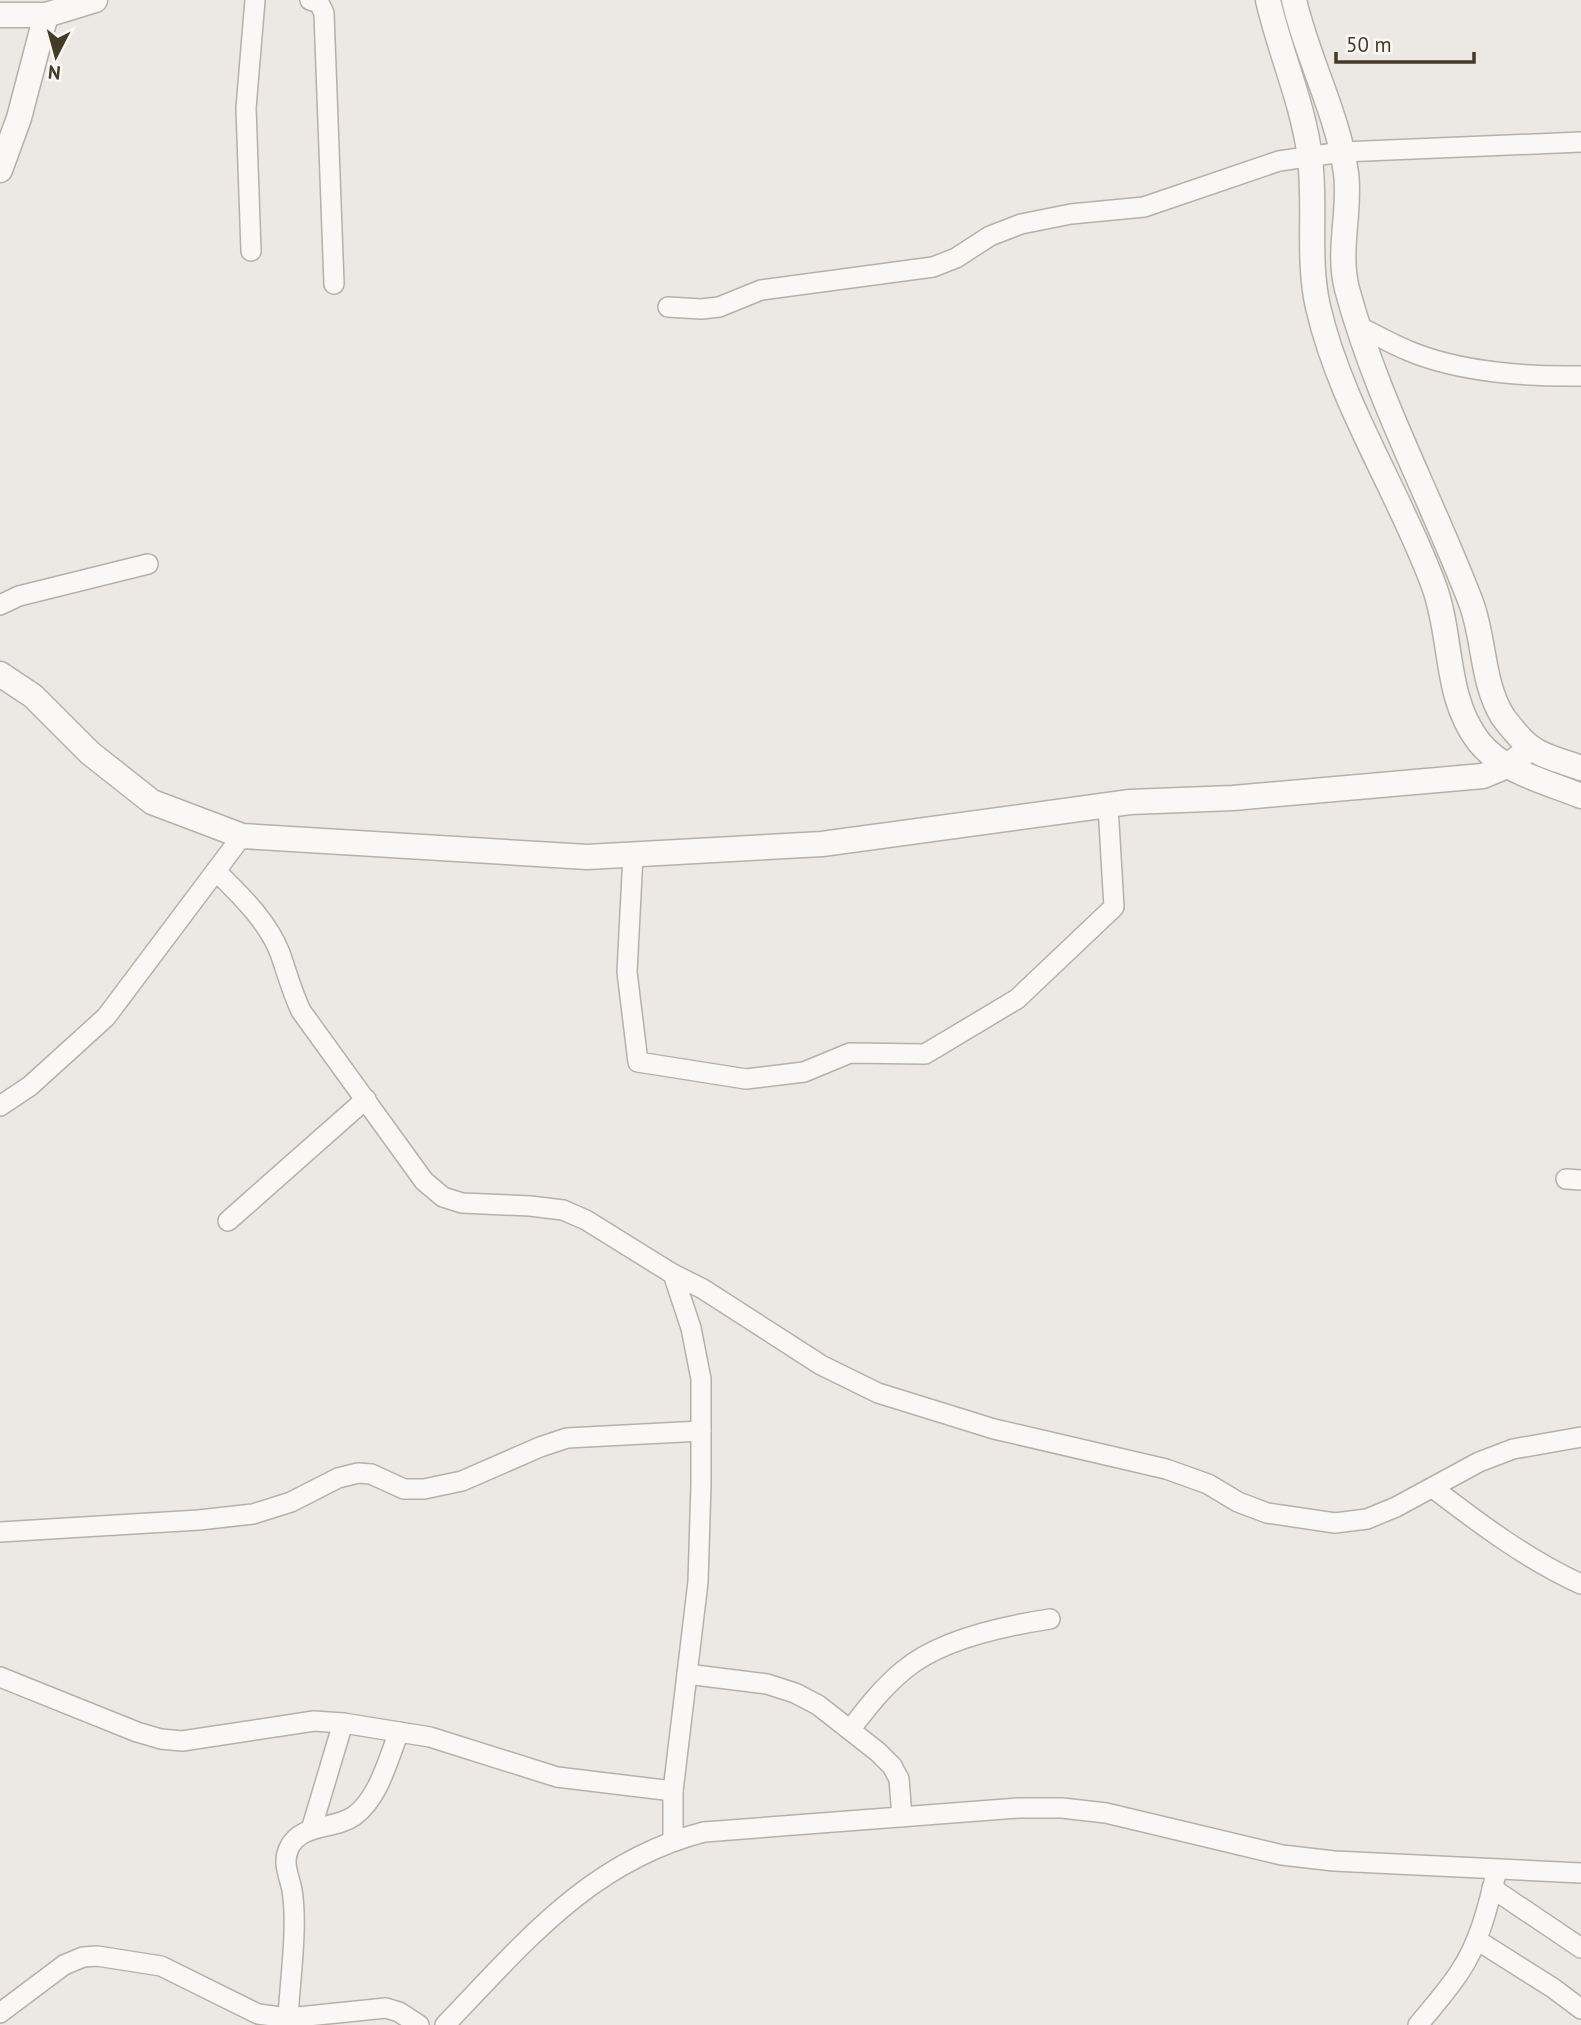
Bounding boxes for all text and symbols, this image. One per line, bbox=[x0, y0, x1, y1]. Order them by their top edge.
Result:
north arrow bbox=[21, 21, 91, 91]
scale bar bbox=[1336, 21, 1474, 65]
text: 50 m bbox=[1346, 31, 1392, 58]
text: N bbox=[47, 60, 62, 85]

